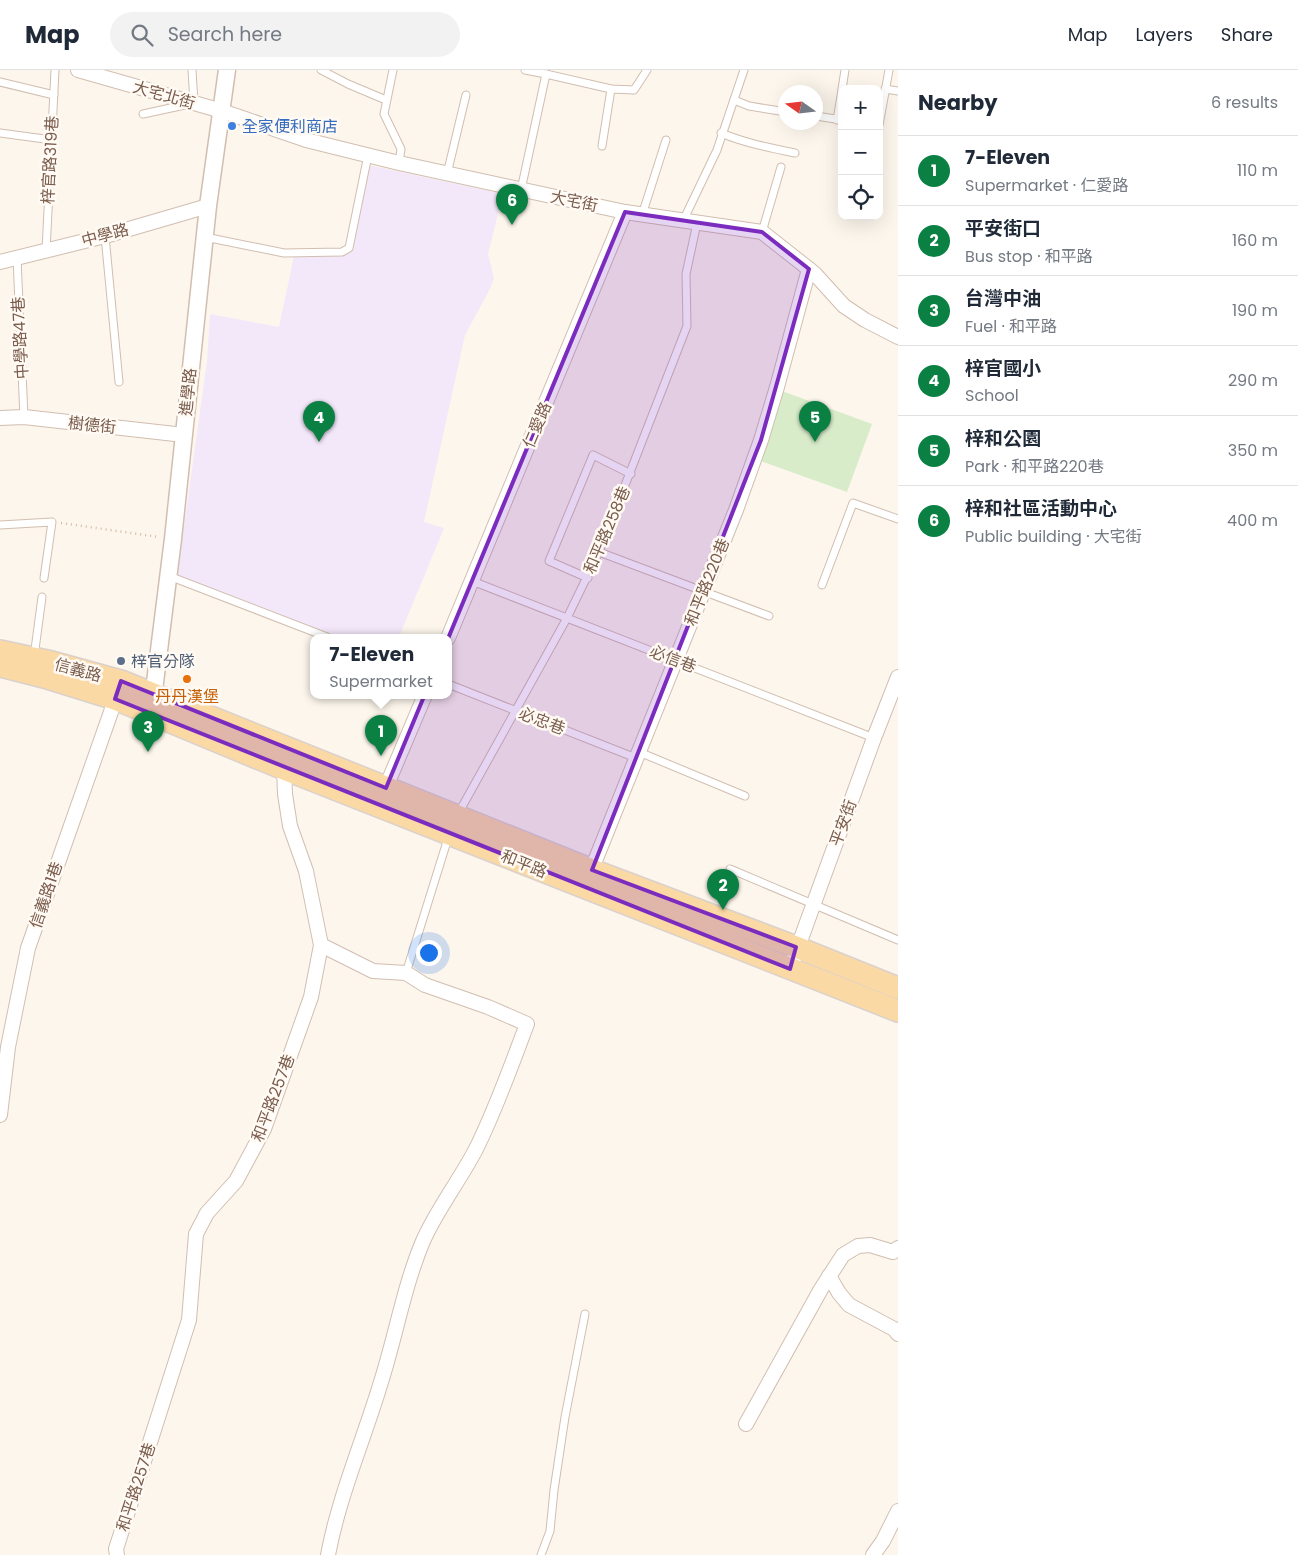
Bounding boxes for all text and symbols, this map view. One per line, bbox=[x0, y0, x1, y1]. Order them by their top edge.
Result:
search box bbox=[110, 12, 460, 57]
text: Map bbox=[25, 18, 80, 51]
icon: search bbox=[128, 21, 156, 49]
text: Search here bbox=[168, 21, 282, 48]
text: Map bbox=[1068, 22, 1108, 47]
text: Layers bbox=[1136, 22, 1193, 47]
text: Share bbox=[1221, 22, 1273, 47]
street label: 大宅北街 bbox=[130, 75, 198, 115]
north arrow bbox=[778, 85, 823, 130]
map controls bbox=[838, 85, 883, 220]
button: + bbox=[838, 85, 883, 130]
text: Nearby bbox=[918, 88, 998, 117]
text: 6 results bbox=[1211, 91, 1278, 114]
street label: 梓官路319巷 bbox=[36, 115, 64, 205]
place label: 全家便利商店 bbox=[242, 115, 338, 138]
marker: 全家便利商店 bbox=[226, 120, 238, 132]
button: − bbox=[838, 130, 883, 175]
text: 7-Eleven bbox=[965, 144, 1050, 171]
text: 1 bbox=[931, 159, 937, 182]
text: 110 m bbox=[1237, 159, 1278, 182]
text: Supermarket · 仁愛路 bbox=[965, 174, 1129, 197]
button: locate bbox=[838, 175, 883, 220]
pin: 6 bbox=[496, 184, 528, 225]
street label: 大宅街 bbox=[548, 185, 600, 217]
text: 平安街口 bbox=[965, 215, 1041, 242]
street label: 中學路 bbox=[79, 218, 131, 252]
text: 2 bbox=[929, 229, 939, 252]
text: 160 m bbox=[1232, 229, 1278, 252]
text: Bus stop · 和平路 bbox=[965, 245, 1093, 268]
text: 台灣中油 bbox=[965, 285, 1041, 312]
street label: 中學路47巷 bbox=[6, 296, 34, 380]
text: 3 bbox=[929, 299, 939, 322]
text: 190 m bbox=[1232, 299, 1278, 322]
text: Fuel · 和平路 bbox=[965, 315, 1057, 338]
text: 梓官國小 bbox=[965, 355, 1041, 382]
street label: 進學路 bbox=[174, 367, 202, 417]
text: 4 bbox=[929, 369, 939, 392]
text: 290 m bbox=[1228, 369, 1278, 392]
text: School bbox=[965, 384, 1019, 407]
street label: 仁愛路 bbox=[517, 398, 557, 452]
pin: 4 bbox=[303, 401, 335, 442]
pin: 5 bbox=[799, 401, 831, 442]
street label: 樹德街 bbox=[67, 411, 117, 439]
text: 梓和公園 bbox=[965, 425, 1041, 452]
text: 5 bbox=[929, 439, 939, 462]
text: 350 m bbox=[1228, 439, 1278, 462]
text: Park · 和平路220巷 bbox=[965, 455, 1104, 478]
street label: 和平路258巷 bbox=[578, 483, 636, 577]
text: 梓和社區活動中心 bbox=[965, 495, 1117, 522]
text: 6 bbox=[929, 509, 939, 532]
text: 400 m bbox=[1227, 509, 1278, 532]
text: Public building · 大宅街 bbox=[965, 525, 1142, 548]
street label: 和平路220巷 bbox=[679, 535, 735, 629]
popup bbox=[310, 634, 452, 699]
street label: 必信巷 bbox=[646, 640, 700, 678]
text: 7-Eleven bbox=[329, 641, 414, 668]
place label: 梓官分隊 bbox=[131, 650, 195, 673]
street label: 信義路 bbox=[52, 653, 104, 687]
marker: 梓官分隊 bbox=[115, 655, 127, 667]
text: Supermarket bbox=[329, 670, 433, 693]
marker: 丹丹漢堡 bbox=[181, 673, 193, 685]
place label: 丹丹漢堡 bbox=[155, 685, 219, 708]
street label: 必忠巷 bbox=[515, 702, 569, 740]
pin: 3 bbox=[132, 711, 164, 752]
pin: 1 bbox=[365, 715, 397, 756]
street label: 平安街 bbox=[824, 797, 862, 849]
street label: 和平路 bbox=[497, 844, 551, 884]
street label: 信義路1巷 bbox=[24, 859, 68, 931]
pin: 2 bbox=[707, 869, 739, 910]
your location bbox=[416, 940, 442, 966]
street label: 和平路257巷 bbox=[246, 1051, 300, 1145]
street label: 和平路257巷 bbox=[111, 1440, 161, 1534]

